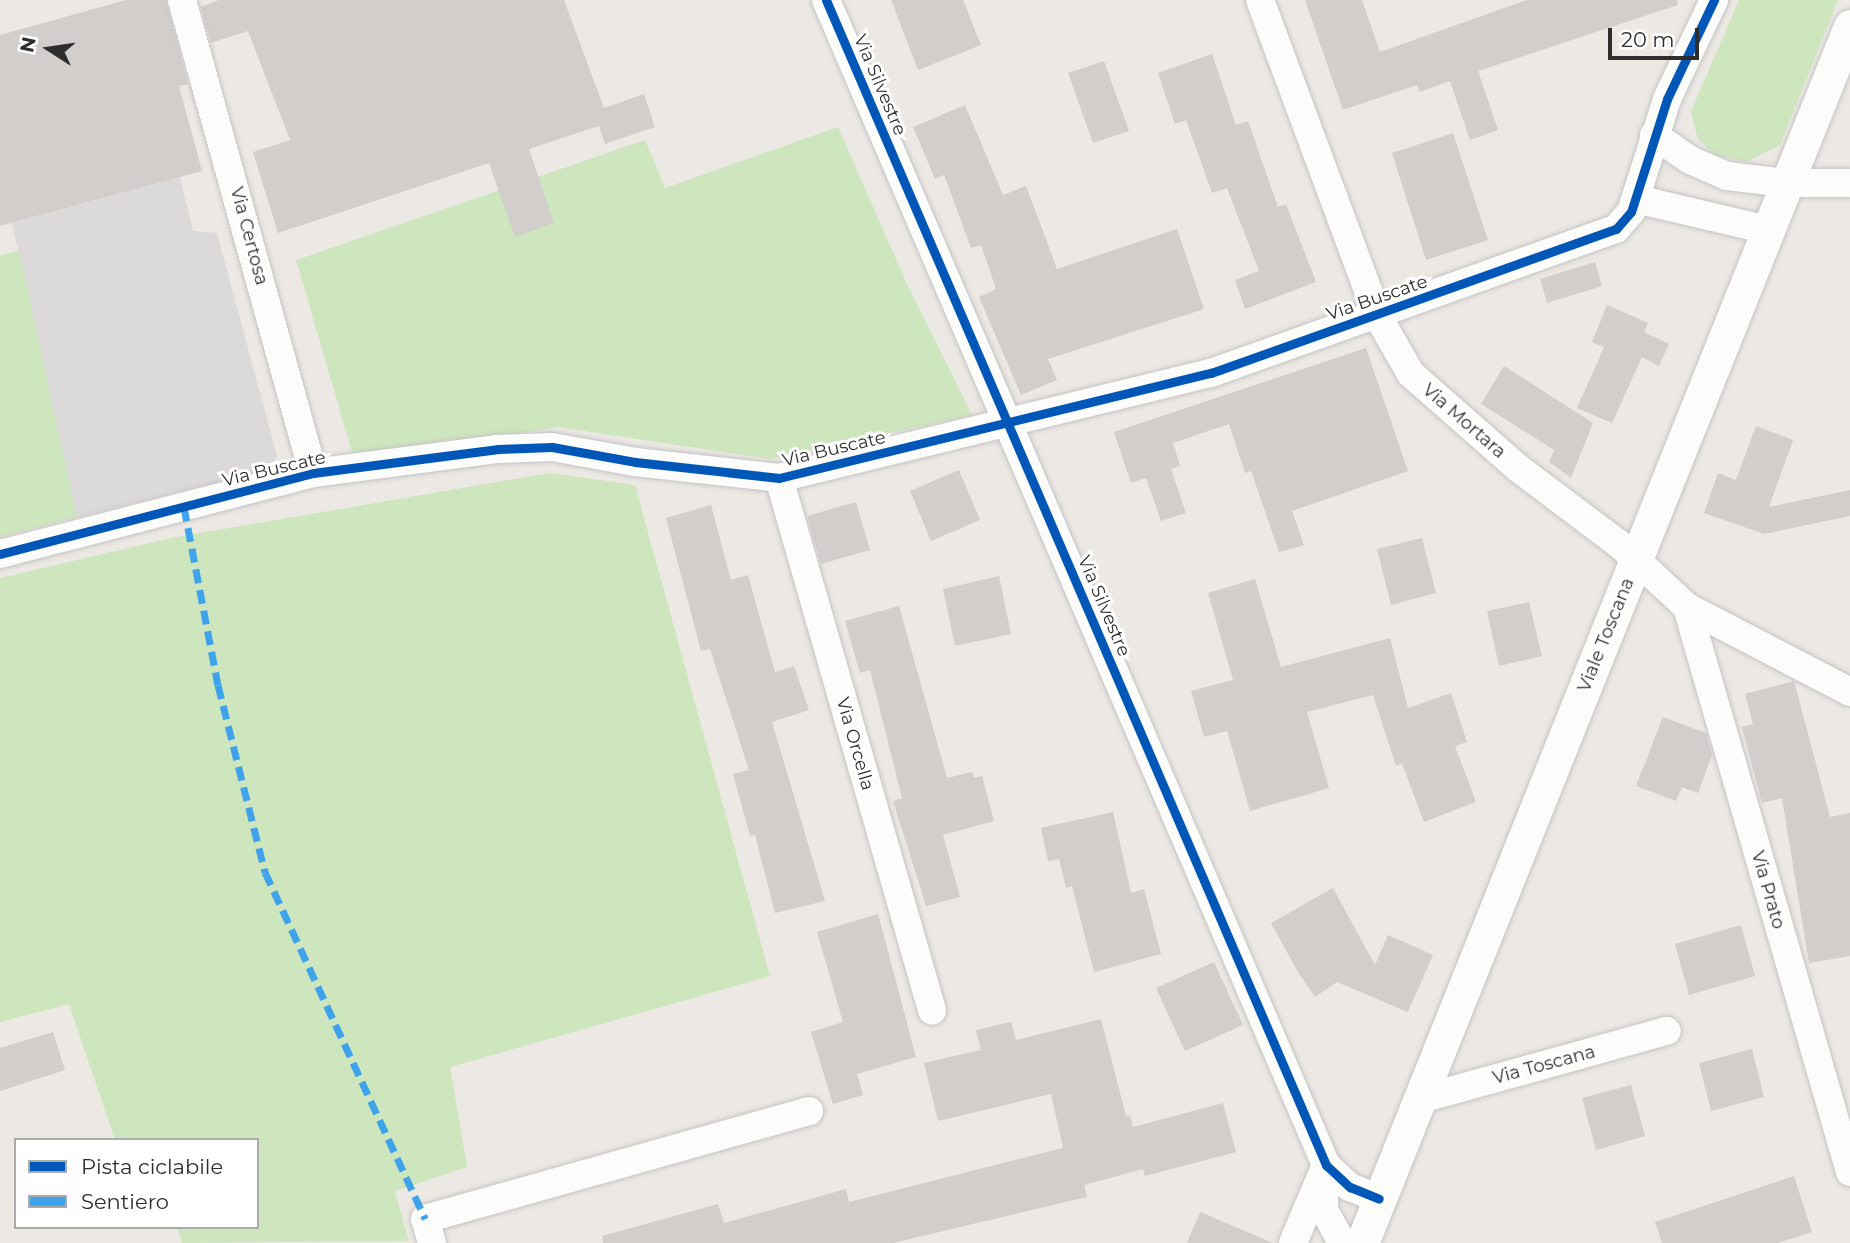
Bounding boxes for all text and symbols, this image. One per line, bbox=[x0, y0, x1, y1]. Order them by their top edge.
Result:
north arrow bbox=[14, 14, 84, 84]
scale bar bbox=[1612, 14, 1703, 58]
text: 20 m bbox=[1621, 27, 1675, 52]
street label: Via Silvestre bbox=[849, 31, 911, 139]
text: N bbox=[15, 35, 41, 54]
street label: Via Certosa bbox=[226, 185, 272, 287]
street label: Via Buscate bbox=[1324, 271, 1430, 325]
street label: Via Mortara bbox=[1418, 379, 1510, 463]
street label: Via Buscate bbox=[780, 427, 888, 471]
street label: Via Buscate bbox=[220, 447, 328, 491]
street label: Via Silvestre bbox=[1073, 552, 1135, 660]
street label: Viale Toscana bbox=[1573, 575, 1639, 695]
street label: Via Orcella bbox=[831, 695, 879, 793]
street label: Via Prato bbox=[1747, 848, 1789, 932]
street label: Via Toscana bbox=[1490, 1041, 1598, 1089]
legend bbox=[14, 1138, 259, 1229]
text: Pista ciclabile bbox=[81, 1154, 223, 1179]
text: Sentiero bbox=[81, 1189, 169, 1214]

